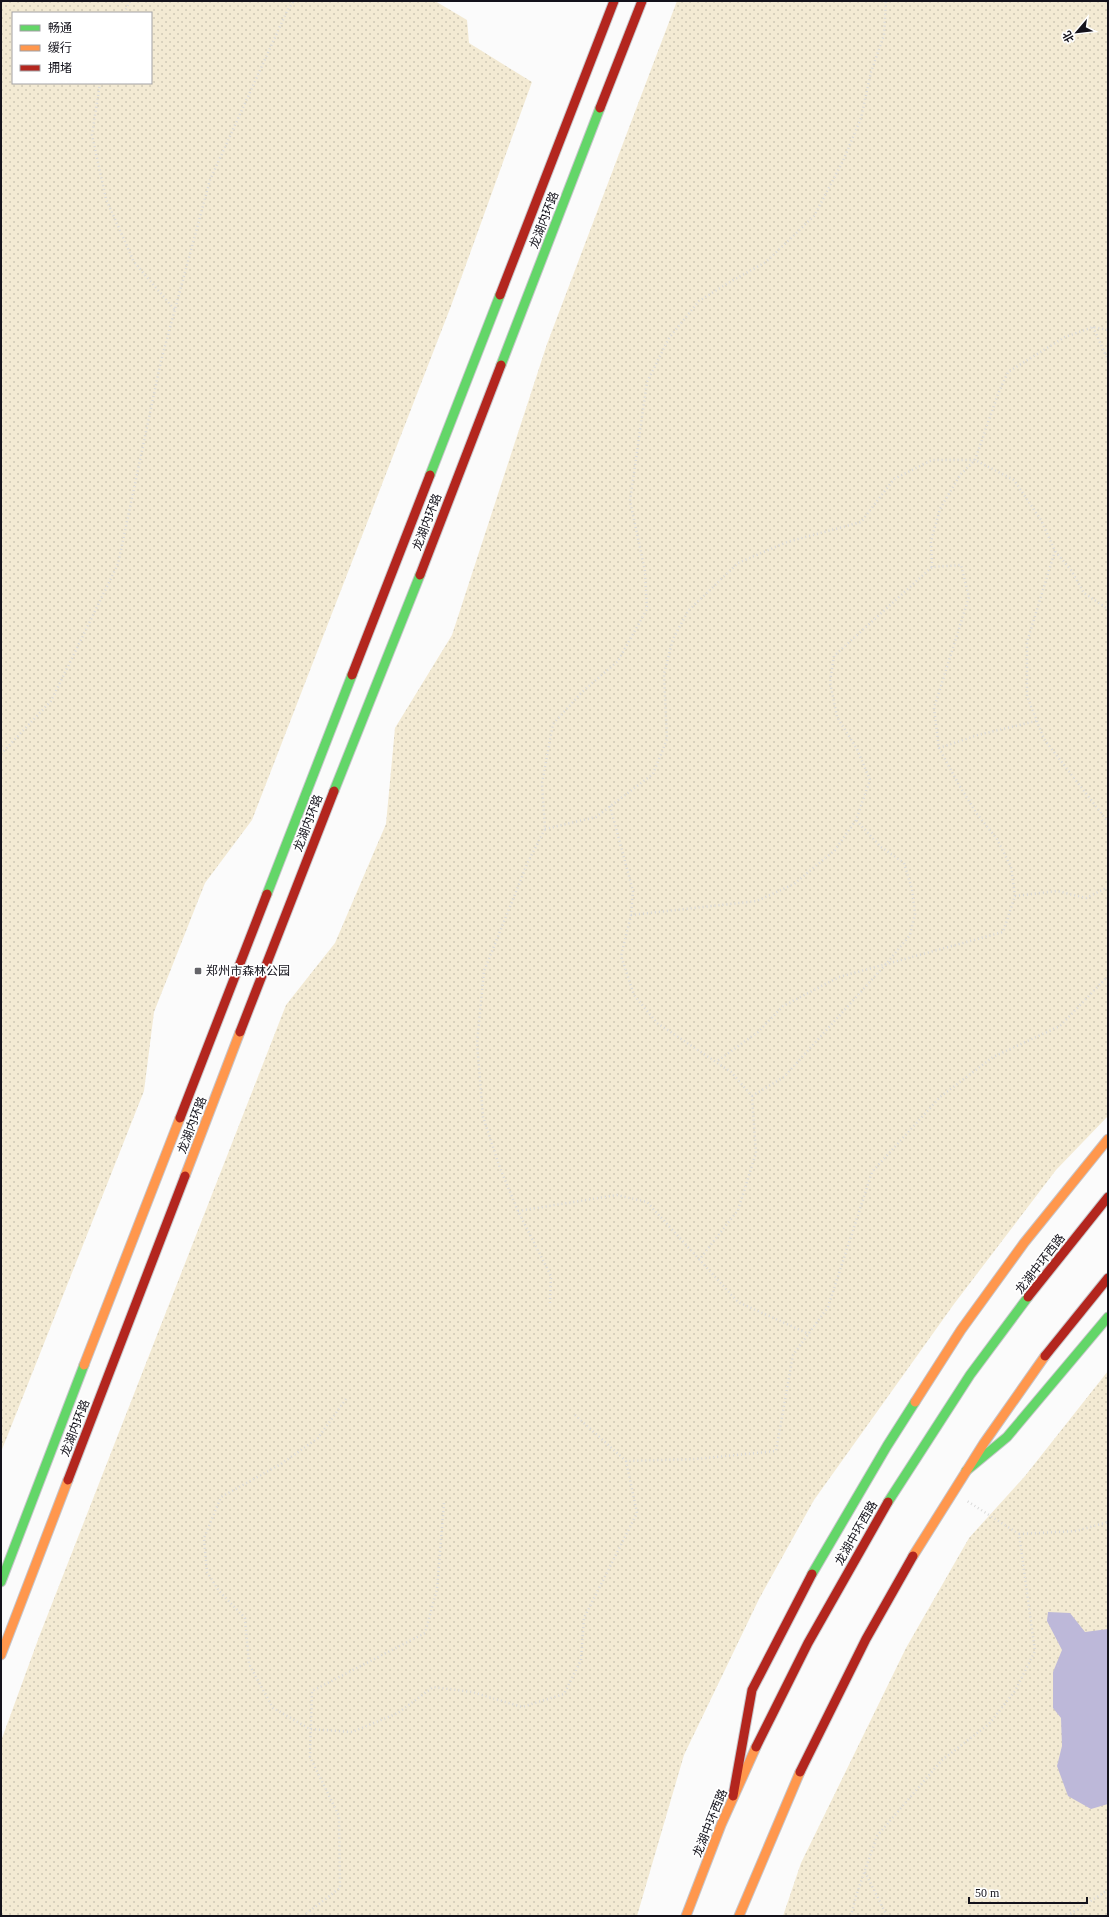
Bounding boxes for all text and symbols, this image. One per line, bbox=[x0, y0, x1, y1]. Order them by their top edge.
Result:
legend bbox=[12, 12, 152, 84]
north arrow bbox=[1057, 12, 1097, 52]
text: 畅通 bbox=[48, 21, 72, 35]
text: 北 bbox=[1060, 29, 1076, 44]
text: 缓行 bbox=[48, 41, 72, 55]
text: 拥堵 bbox=[48, 61, 72, 75]
street label: 龙湖内环路 bbox=[527, 189, 561, 251]
street label: 龙湖内环路 bbox=[410, 491, 444, 553]
street label: 龙湖内环路 bbox=[291, 792, 325, 854]
place label: 郑州市森林公园 bbox=[206, 964, 290, 978]
marker: 郑州市森林公园 bbox=[193, 966, 203, 976]
street label: 龙湖内环路 bbox=[175, 1094, 209, 1156]
street label: 龙湖中环西路 bbox=[1012, 1231, 1068, 1297]
street label: 龙湖内环路 bbox=[58, 1397, 92, 1459]
street label: 龙湖中环西路 bbox=[832, 1498, 880, 1568]
street label: 龙湖中环西路 bbox=[690, 1787, 730, 1859]
scale bar bbox=[969, 1879, 1087, 1905]
text: 50 m bbox=[975, 1886, 1000, 1900]

